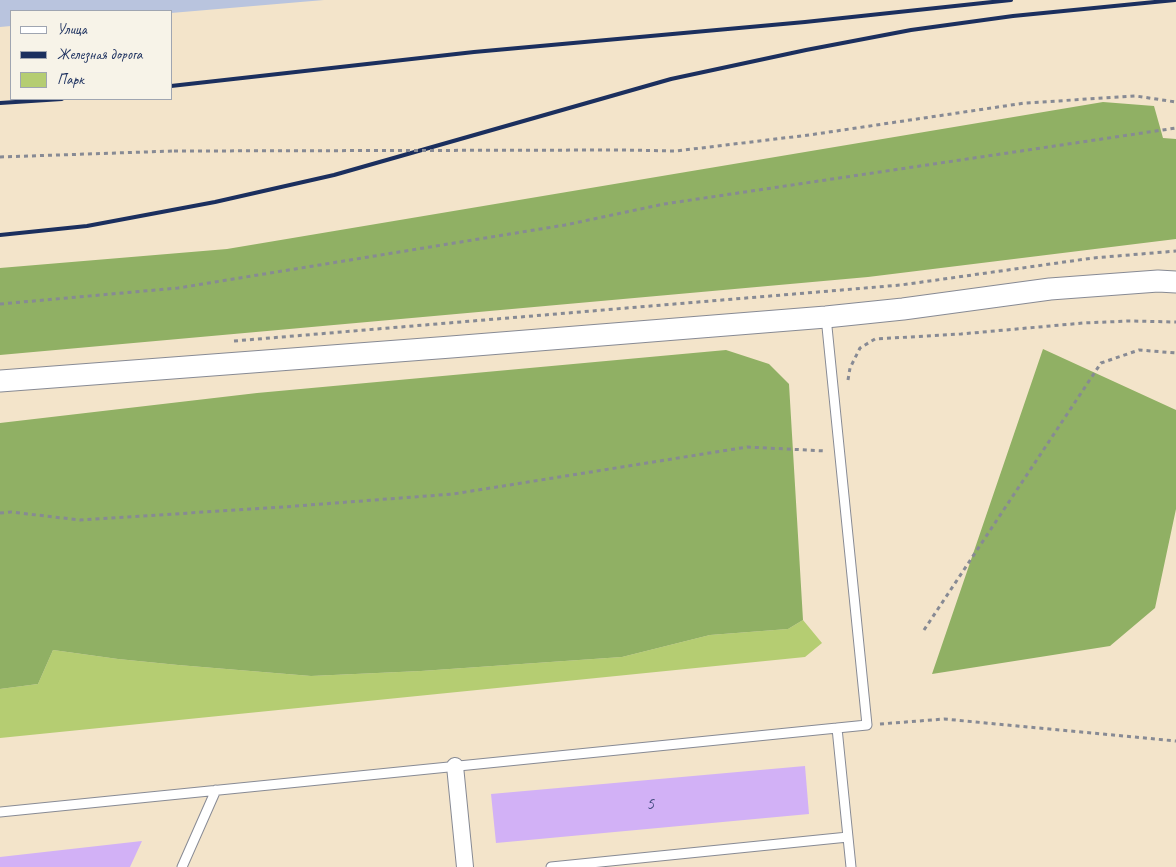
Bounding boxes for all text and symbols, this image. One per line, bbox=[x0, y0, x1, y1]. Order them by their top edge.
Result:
legend bbox=[10, 10, 172, 100]
text: Улица bbox=[57, 20, 87, 39]
text: Железная дорога bbox=[57, 45, 142, 64]
text: Парк bbox=[57, 70, 84, 89]
house number: 5 bbox=[646, 793, 654, 815]

